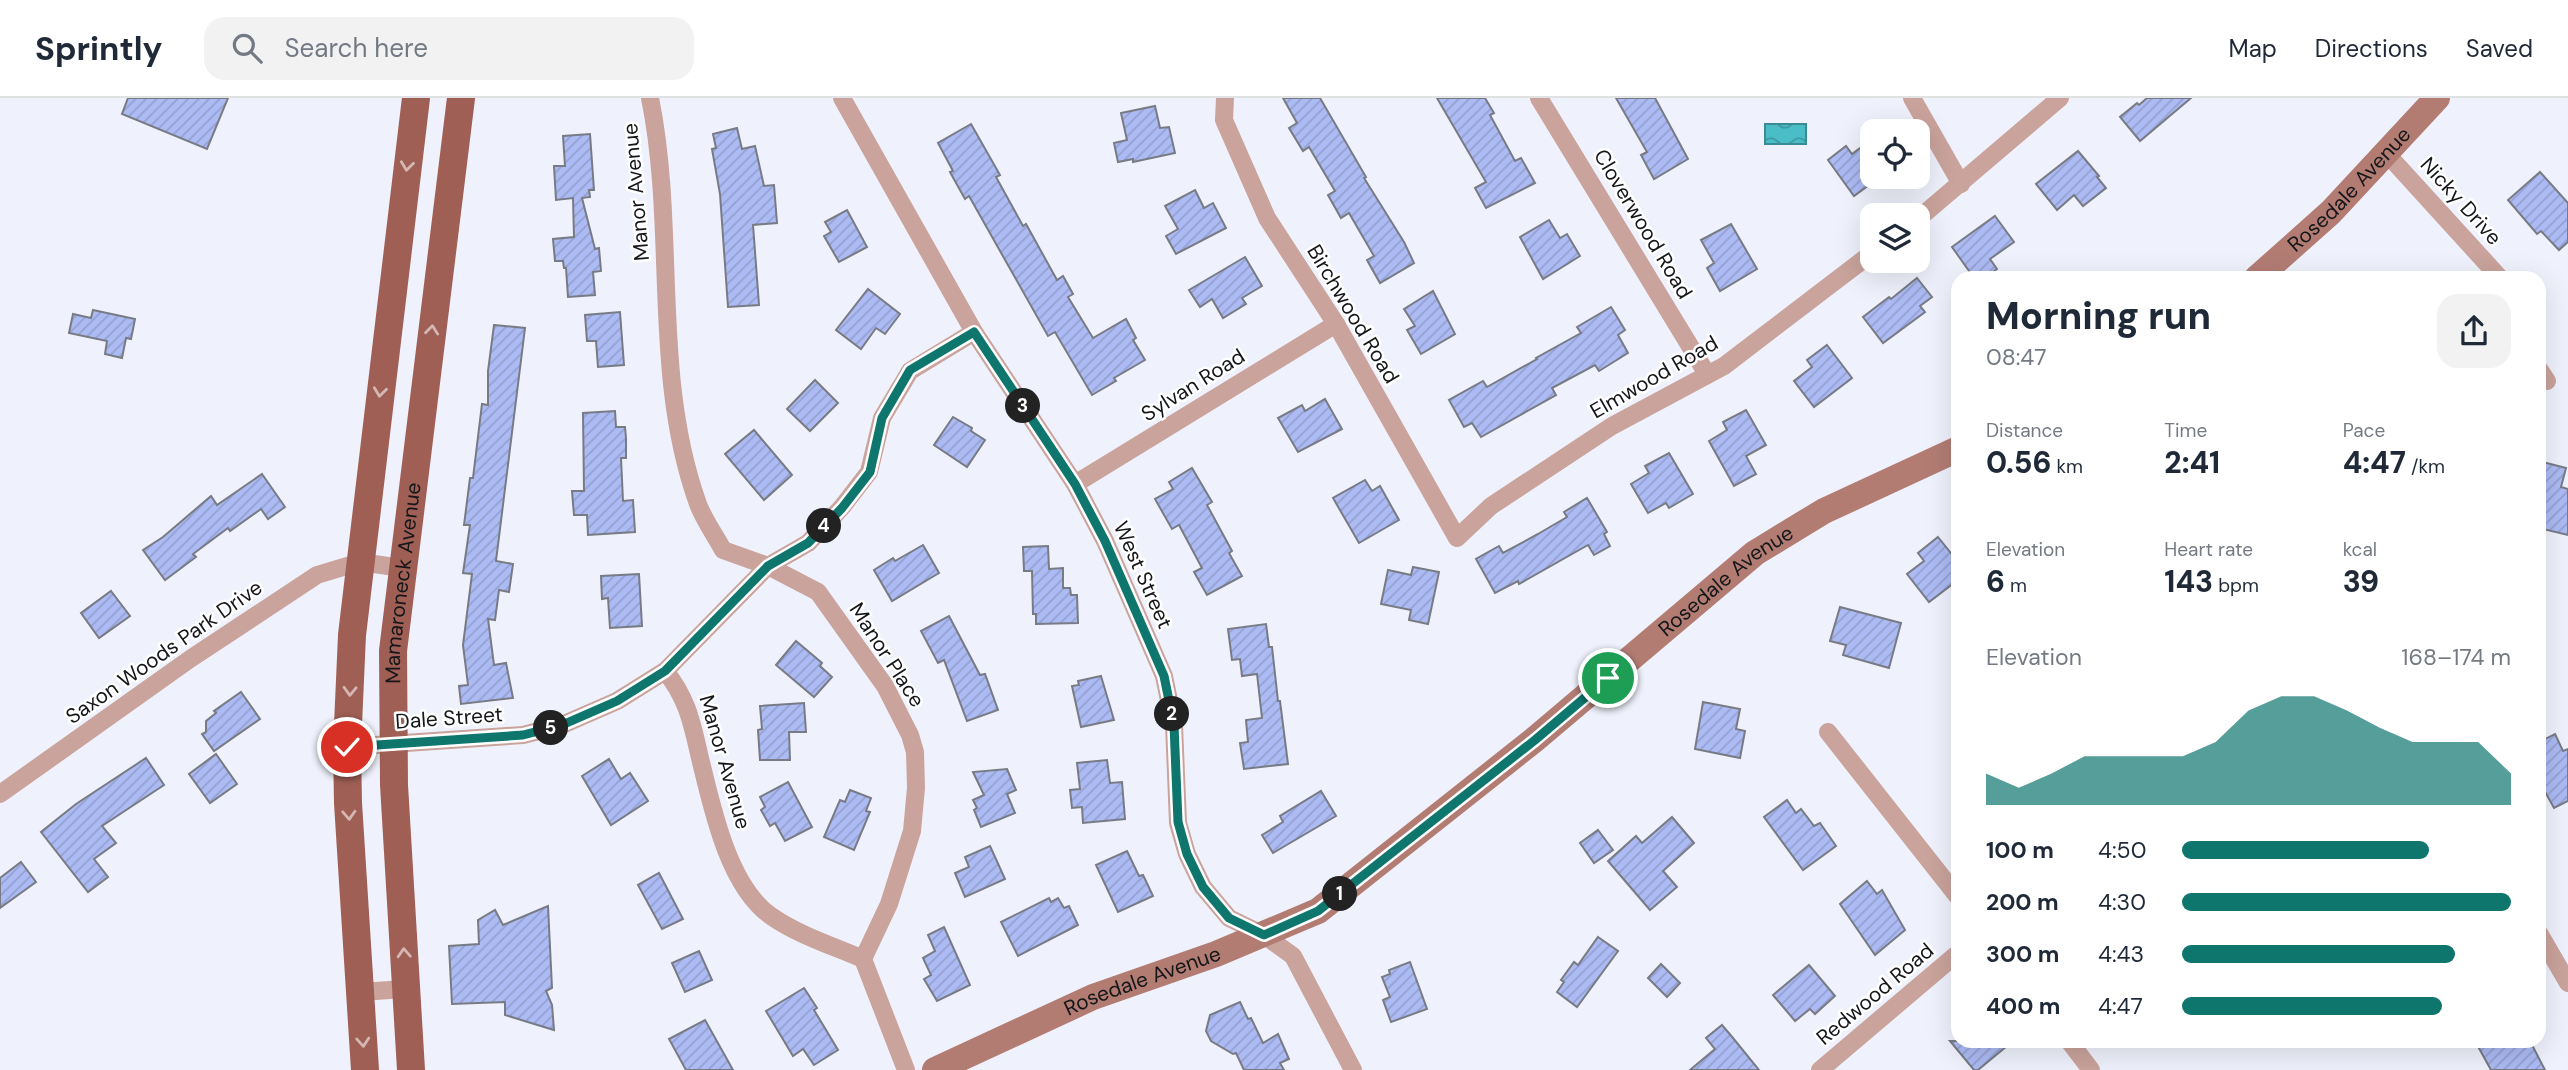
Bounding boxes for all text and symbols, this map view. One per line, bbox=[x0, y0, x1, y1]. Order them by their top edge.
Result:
search box bbox=[204, 17, 694, 80]
text: Sprintly bbox=[35, 27, 162, 70]
icon: search bbox=[228, 29, 266, 67]
text: Search here bbox=[284, 31, 428, 65]
text: Map bbox=[2229, 33, 2277, 64]
text: Directions bbox=[2315, 33, 2428, 64]
text: Saved bbox=[2466, 33, 2533, 64]
map controls bbox=[1860, 119, 1930, 273]
button: locate bbox=[1860, 119, 1930, 189]
street label: Rosedale Avenue bbox=[2282, 121, 2417, 258]
street label: Manor Avenue bbox=[616, 122, 656, 262]
street label: Cloverwood Road bbox=[1587, 144, 1699, 304]
street label: Nicky Drive bbox=[2414, 151, 2508, 251]
one-way arrow bbox=[400, 160, 415, 172]
button: layers bbox=[1860, 203, 1930, 273]
street label: Birchwood Road bbox=[1300, 239, 1406, 389]
text: Morning run bbox=[1986, 291, 2211, 341]
button: share bbox=[2437, 294, 2511, 368]
one-way arrow bbox=[425, 324, 440, 336]
street label: Elmwood Road bbox=[1585, 329, 1723, 425]
street label: Sylvan Road bbox=[1136, 342, 1250, 428]
text: 08:47 bbox=[1986, 342, 2047, 372]
one-way arrow bbox=[373, 386, 388, 397]
pin: 3 bbox=[1006, 388, 1040, 424]
text: 3 bbox=[1017, 393, 1028, 418]
text: Distance bbox=[1986, 418, 2063, 443]
text: Time bbox=[2164, 418, 2207, 443]
text: Pace bbox=[2343, 418, 2385, 443]
text: 0.56 bbox=[1986, 443, 2051, 482]
text: 2:41 bbox=[2164, 443, 2220, 482]
text: 4:47 bbox=[2343, 443, 2406, 482]
text: km bbox=[2051, 454, 2083, 479]
text: /km bbox=[2406, 454, 2445, 479]
street label: Mamaroneck Avenue bbox=[379, 481, 428, 684]
pin: 4 bbox=[806, 508, 842, 544]
text: 4 bbox=[817, 513, 830, 538]
street label: West Street bbox=[1107, 517, 1179, 633]
street label: Rosedale Avenue bbox=[1652, 519, 1799, 643]
text: Elevation bbox=[1986, 537, 2065, 562]
text: Heart rate bbox=[2164, 537, 2253, 562]
text: kcal bbox=[2343, 537, 2377, 562]
text: 6 bbox=[1986, 562, 2005, 601]
text: 143 bbox=[2164, 562, 2213, 601]
text: 39 bbox=[2343, 562, 2379, 601]
street label: Saxon Woods Park Drive bbox=[60, 573, 268, 731]
text: m bbox=[2005, 573, 2027, 598]
text: bpm bbox=[2213, 573, 2259, 598]
street label: Manor Place bbox=[843, 597, 931, 713]
text: Elevation bbox=[1986, 642, 2082, 672]
text: 168–174 m bbox=[2401, 642, 2511, 672]
pin bbox=[1578, 648, 1638, 708]
icon: arrive bbox=[1589, 659, 1627, 697]
one-way arrow bbox=[342, 686, 357, 697]
street label: Manor Avenue bbox=[692, 692, 758, 832]
pin: 2 bbox=[1154, 696, 1190, 732]
street label: Dale Street bbox=[394, 700, 504, 736]
text: 2 bbox=[1166, 701, 1177, 726]
pin: 5 bbox=[534, 710, 568, 746]
text: 5 bbox=[545, 715, 556, 740]
pin bbox=[317, 717, 377, 777]
icon: check bbox=[328, 728, 366, 766]
one-way arrow bbox=[341, 810, 356, 821]
text: 100 m bbox=[1986, 835, 2054, 865]
text: 4:50 bbox=[2098, 835, 2146, 865]
pin: 1 bbox=[1322, 876, 1358, 912]
text: 1 bbox=[1336, 881, 1343, 906]
text: 200 m bbox=[1986, 887, 2059, 917]
text: 4:30 bbox=[2098, 887, 2146, 917]
street label: Redwood Road bbox=[1810, 937, 1940, 1051]
street label: Rosedale Avenue bbox=[1059, 939, 1225, 1023]
text: 300 m bbox=[1986, 939, 2059, 969]
text: 4:43 bbox=[2098, 939, 2144, 969]
one-way arrow bbox=[396, 947, 411, 958]
text: 400 m bbox=[1986, 991, 2060, 1021]
text: 4:47 bbox=[2098, 991, 2143, 1021]
one-way arrow bbox=[355, 1037, 370, 1048]

